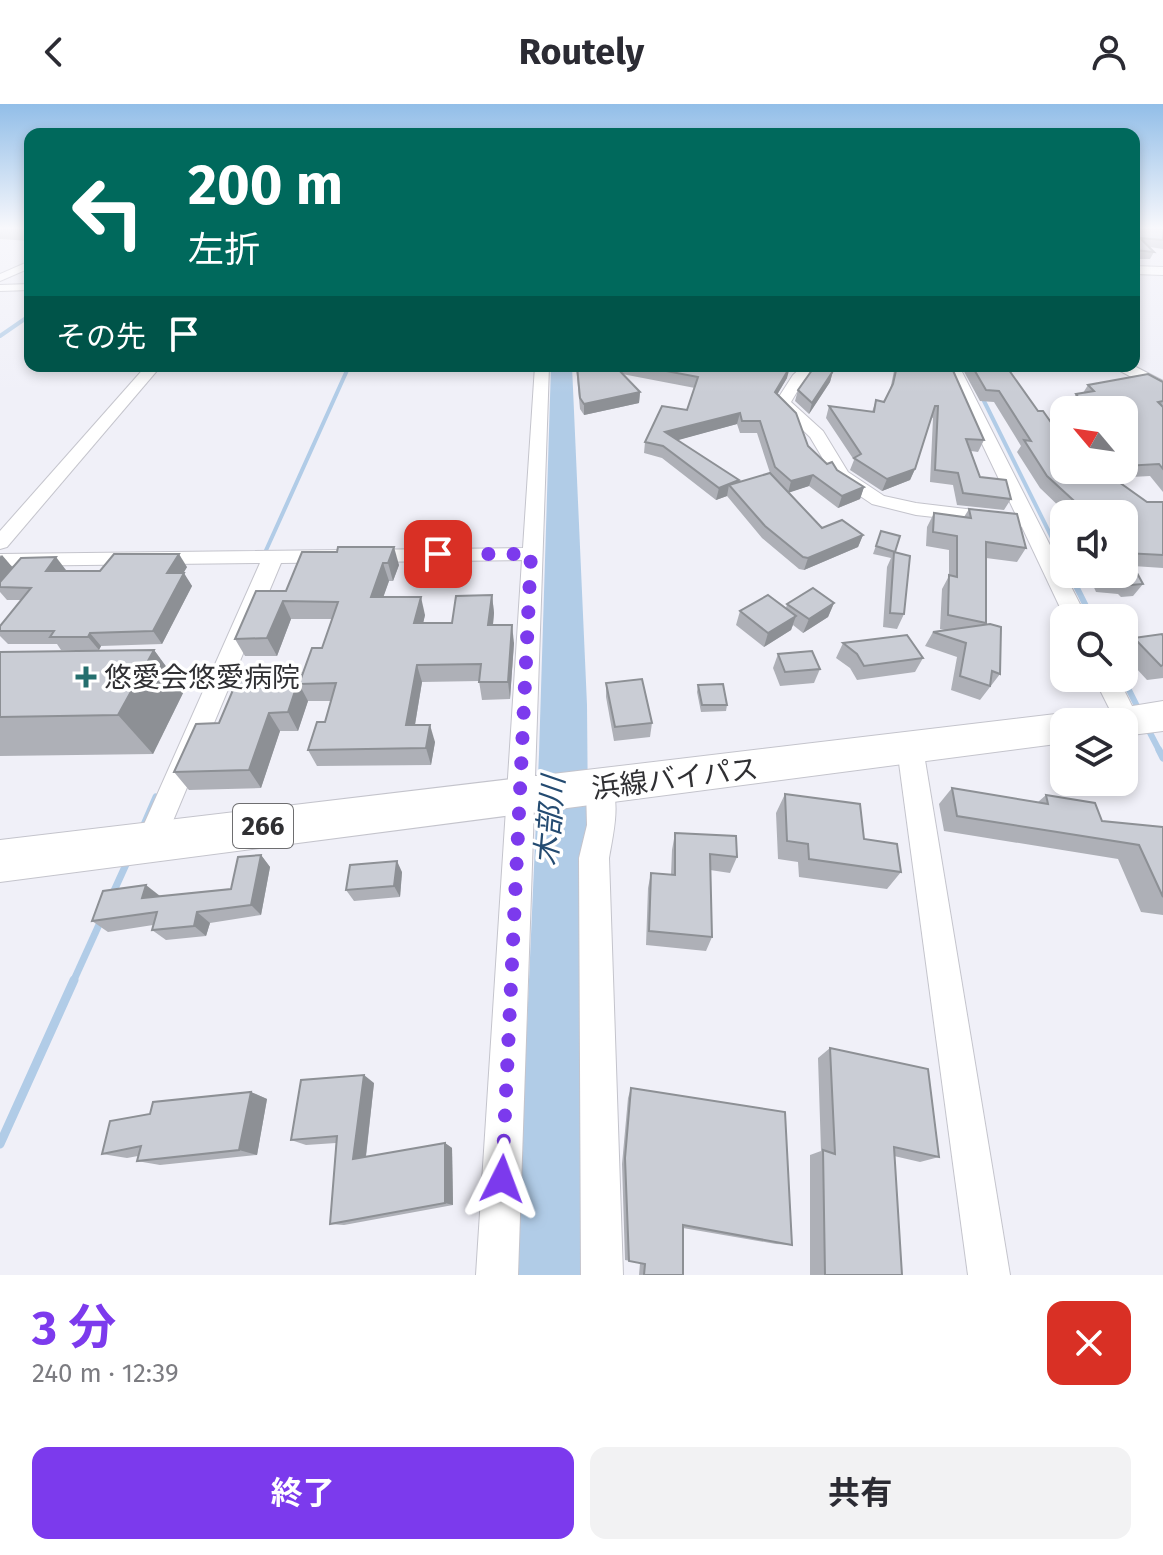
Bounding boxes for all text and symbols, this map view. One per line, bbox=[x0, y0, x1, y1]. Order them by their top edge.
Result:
icon: back bbox=[32, 30, 76, 74]
text: Routely bbox=[519, 30, 644, 74]
icon: person bbox=[1087, 30, 1131, 74]
text: 200 m bbox=[188, 152, 343, 219]
icon: left bbox=[56, 160, 160, 264]
text: 左折 bbox=[188, 228, 260, 272]
icon: arrive bbox=[162, 312, 206, 356]
text: その先 bbox=[56, 319, 146, 355]
north arrow bbox=[1050, 396, 1138, 484]
map controls bbox=[1050, 396, 1138, 796]
button: sound bbox=[1050, 500, 1138, 588]
pin bbox=[404, 520, 472, 588]
icon: arrive bbox=[416, 532, 460, 576]
button: search bbox=[1050, 604, 1138, 692]
place label: 悠愛会悠愛病院 bbox=[104, 661, 300, 694]
marker: 悠愛会悠愛病院 bbox=[75, 666, 97, 688]
button: layers bbox=[1050, 708, 1138, 796]
street label: 浜線バイパス bbox=[590, 752, 760, 805]
water label: 木部川 bbox=[528, 772, 572, 867]
road number: 266 bbox=[233, 804, 293, 848]
position arrow bbox=[460, 1137, 544, 1221]
text: 3 分 bbox=[32, 1299, 116, 1357]
button: close bbox=[1047, 1301, 1131, 1385]
text: 240 m · 12:39 bbox=[32, 1358, 179, 1389]
button: 終了 bbox=[32, 1447, 574, 1539]
button: 共有 bbox=[590, 1447, 1131, 1539]

